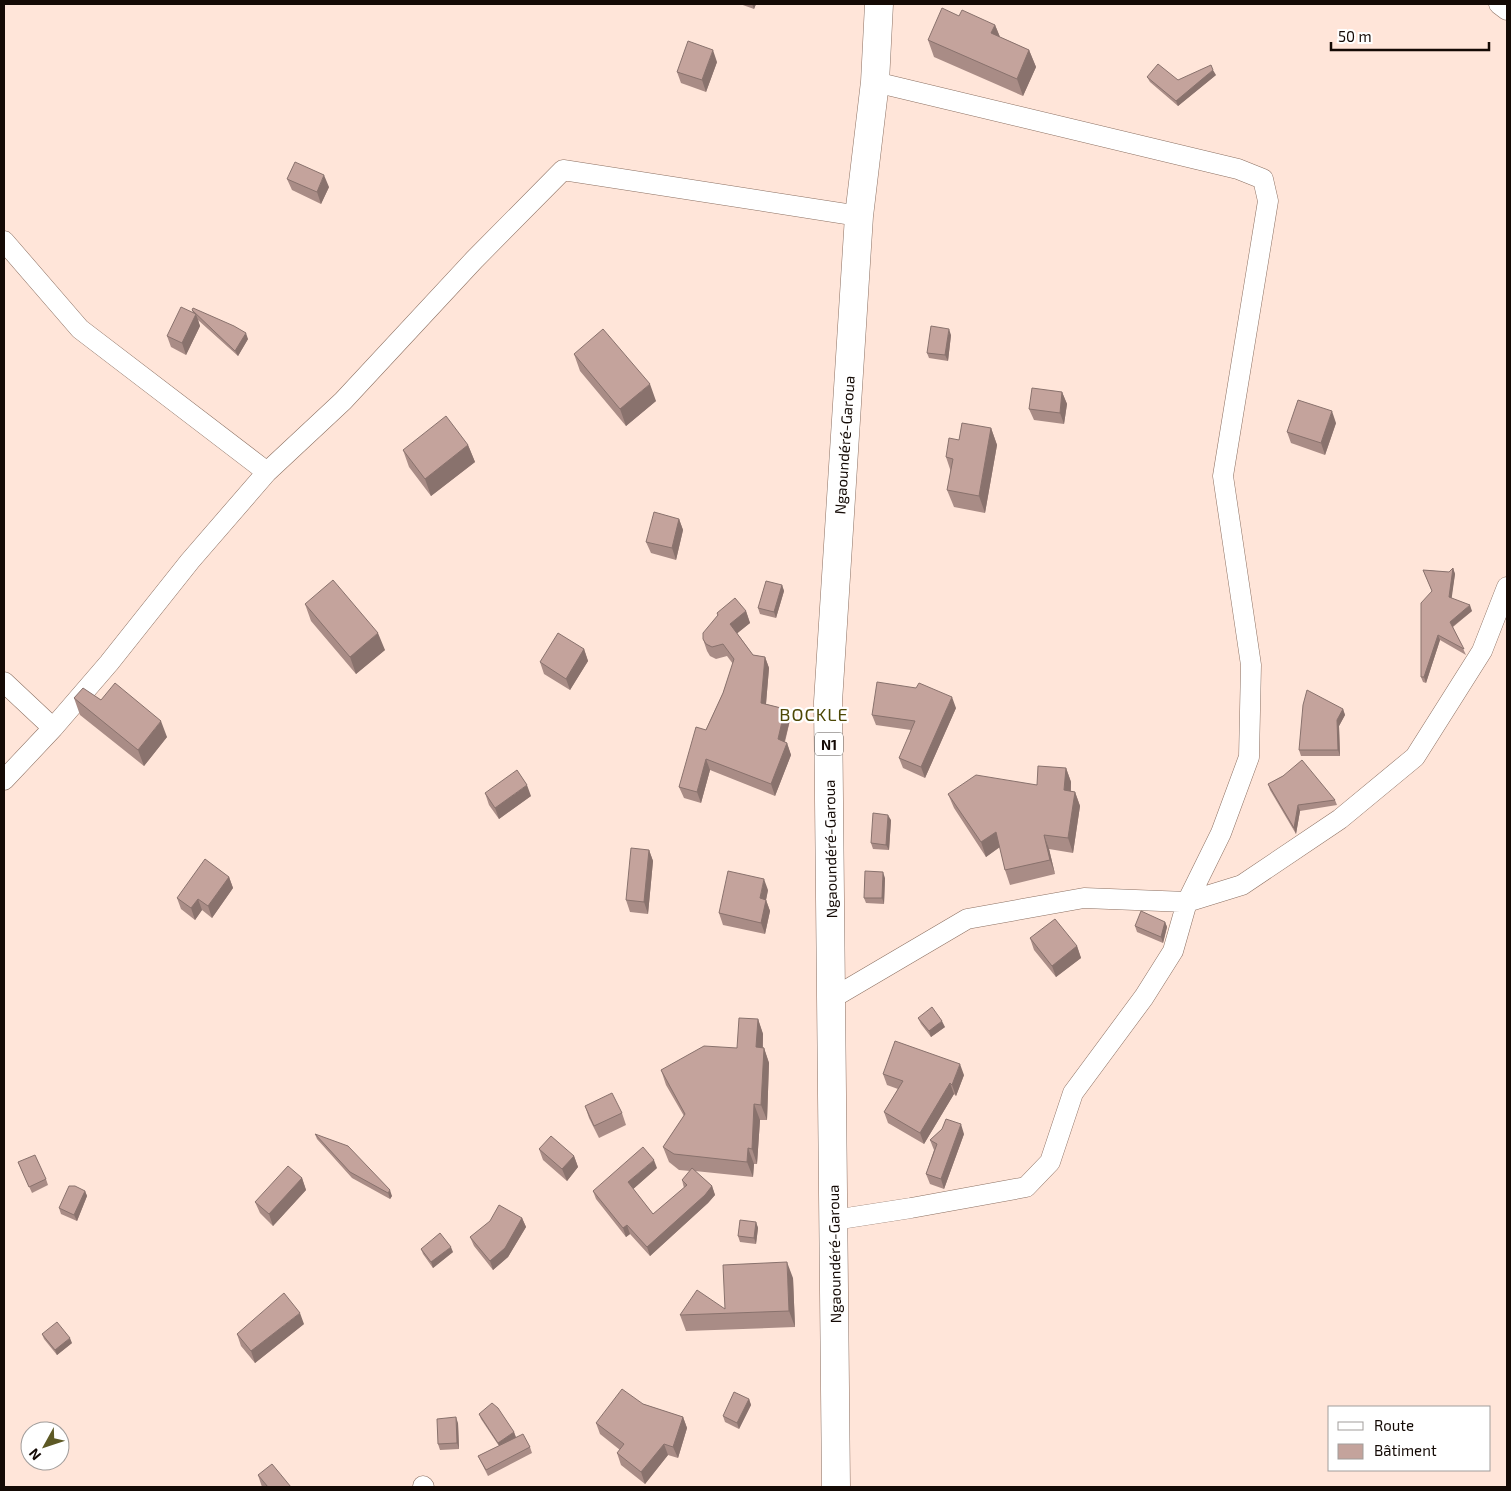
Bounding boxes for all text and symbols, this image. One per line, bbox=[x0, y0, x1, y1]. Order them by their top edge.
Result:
scale bar bbox=[1331, 20, 1488, 52]
text: 50 m bbox=[1338, 27, 1372, 45]
street label: Ngaoundéré-Garoua bbox=[830, 375, 858, 515]
district label: BOCKLE bbox=[779, 703, 849, 725]
road number: N1 bbox=[815, 732, 843, 756]
street label: Ngaoundéré-Garoua bbox=[820, 779, 840, 919]
street label: Ngaoundéré-Garoua bbox=[824, 1184, 844, 1324]
legend bbox=[1328, 1406, 1491, 1471]
text: Route bbox=[1374, 1416, 1414, 1434]
north arrow bbox=[20, 1421, 70, 1471]
text: Bâtiment bbox=[1374, 1441, 1437, 1459]
text: N bbox=[25, 1445, 44, 1464]

